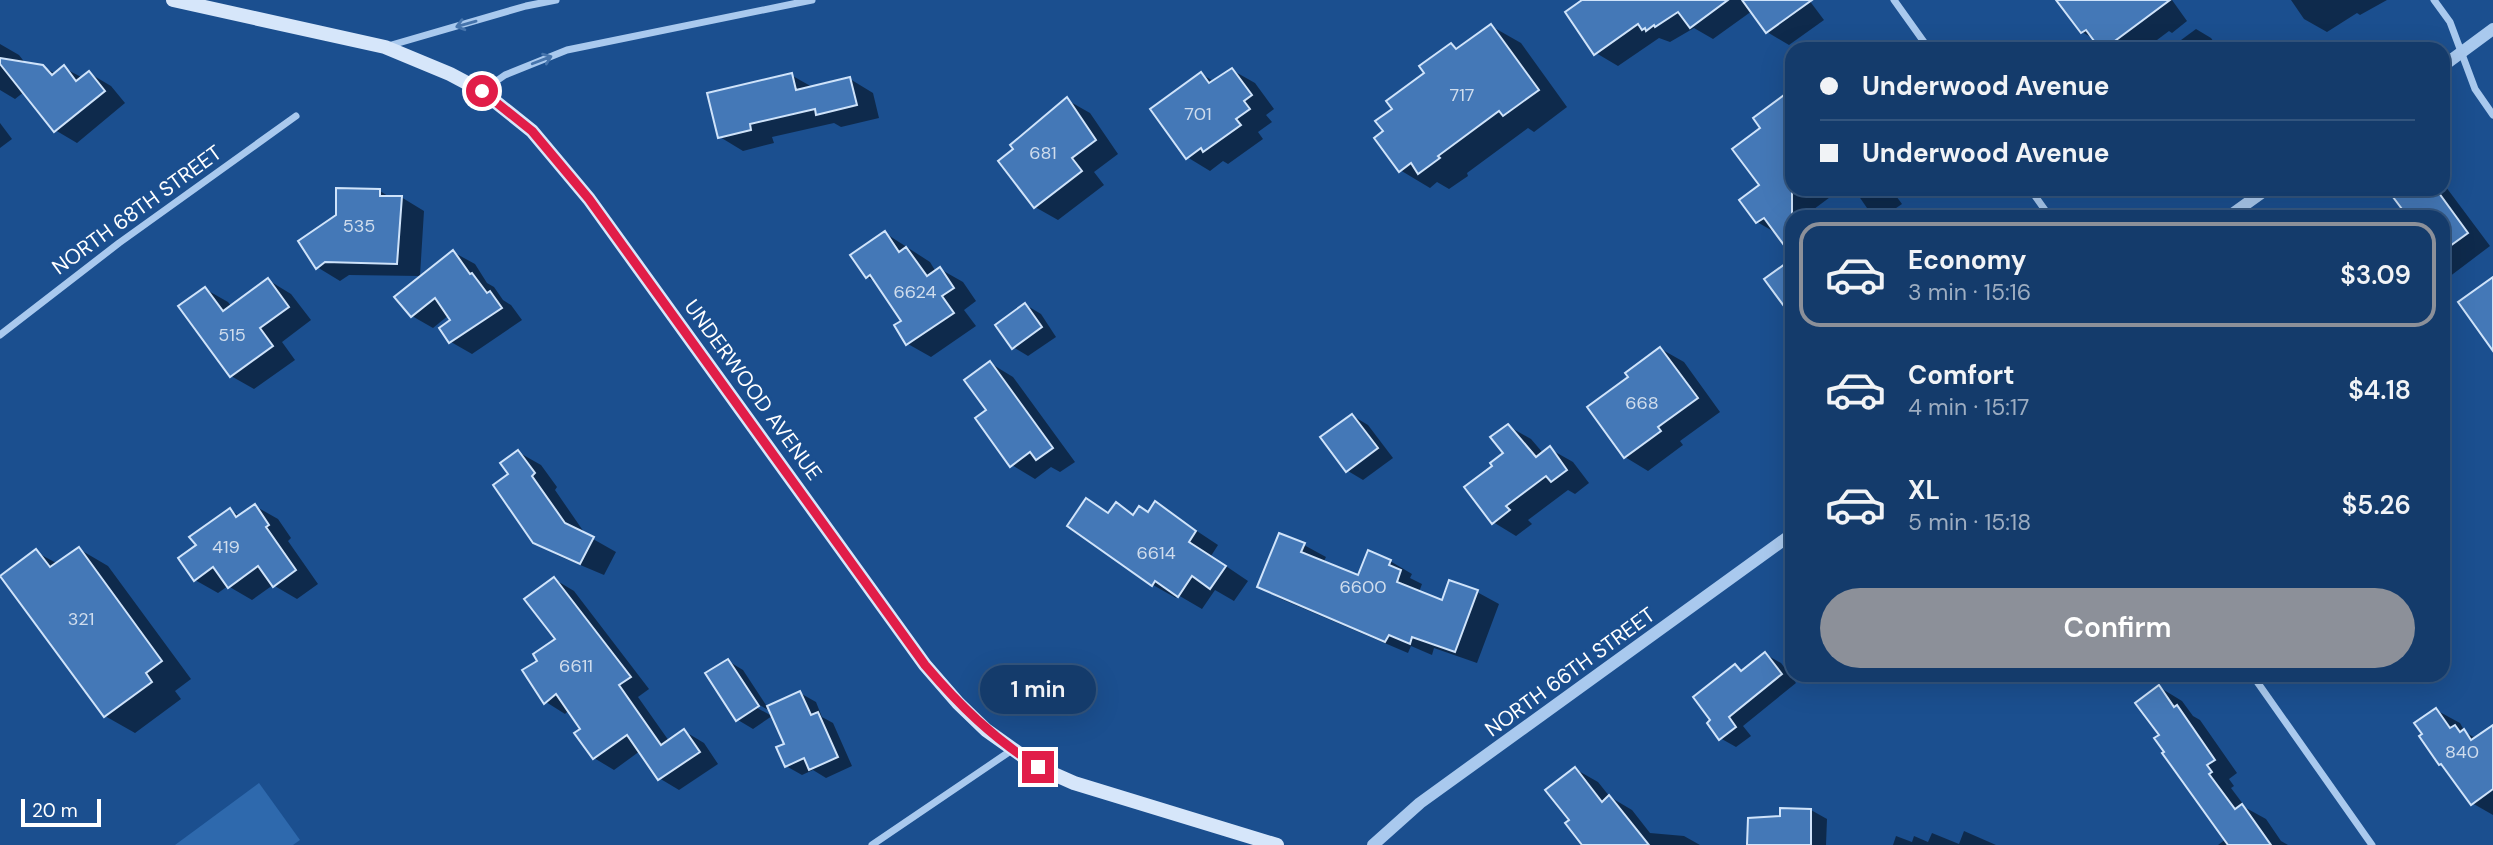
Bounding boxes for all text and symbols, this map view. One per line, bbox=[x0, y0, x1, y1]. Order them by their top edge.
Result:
one-way arrow bbox=[455, 18, 477, 31]
one-way arrow bbox=[530, 52, 552, 65]
text: Underwood Avenue bbox=[1862, 69, 2109, 103]
route start bbox=[466, 75, 498, 107]
house number: 717 bbox=[1450, 83, 1474, 107]
house number: 701 bbox=[1184, 102, 1212, 126]
text: Underwood Avenue bbox=[1862, 136, 2109, 170]
street label: NORTH 68TH STREET bbox=[46, 139, 228, 281]
house number: 681 bbox=[1029, 141, 1057, 165]
house number: 535 bbox=[343, 214, 375, 238]
icon: car bbox=[1824, 243, 1887, 306]
text: Economy bbox=[1908, 243, 2026, 277]
text: $3.09 bbox=[2340, 258, 2411, 292]
text: 3 min · 15:16 bbox=[1908, 277, 2031, 307]
house number: 6624 bbox=[893, 280, 937, 304]
street label: UNDERWOOD AVENUE bbox=[678, 294, 828, 486]
house number: 515 bbox=[218, 323, 246, 347]
icon: car bbox=[1824, 358, 1887, 421]
text: Comfort bbox=[1908, 358, 2014, 392]
text: $4.18 bbox=[2348, 373, 2411, 407]
house number: 668 bbox=[1625, 391, 1659, 415]
text: 4 min · 15:17 bbox=[1908, 392, 2029, 422]
icon: car bbox=[1824, 473, 1887, 536]
text: XL bbox=[1908, 473, 1940, 507]
text: $5.26 bbox=[2342, 488, 2411, 522]
text: 5 min · 15:18 bbox=[1908, 507, 2031, 537]
house number: 419 bbox=[212, 535, 240, 559]
house number: 6614 bbox=[1136, 541, 1176, 565]
house number: 6600 bbox=[1339, 575, 1387, 599]
button: Confirm bbox=[1820, 588, 2415, 668]
street label: NORTH 66TH STREET bbox=[1479, 601, 1661, 743]
house number: 321 bbox=[68, 607, 94, 631]
house number: 6611 bbox=[559, 654, 593, 678]
callout: 1 min bbox=[980, 666, 1096, 714]
text: 1 min bbox=[1011, 674, 1065, 704]
house number: 840 bbox=[2445, 740, 2479, 764]
route end bbox=[1022, 751, 1054, 783]
scale bar bbox=[21, 796, 102, 828]
text: 20 m bbox=[32, 798, 78, 823]

